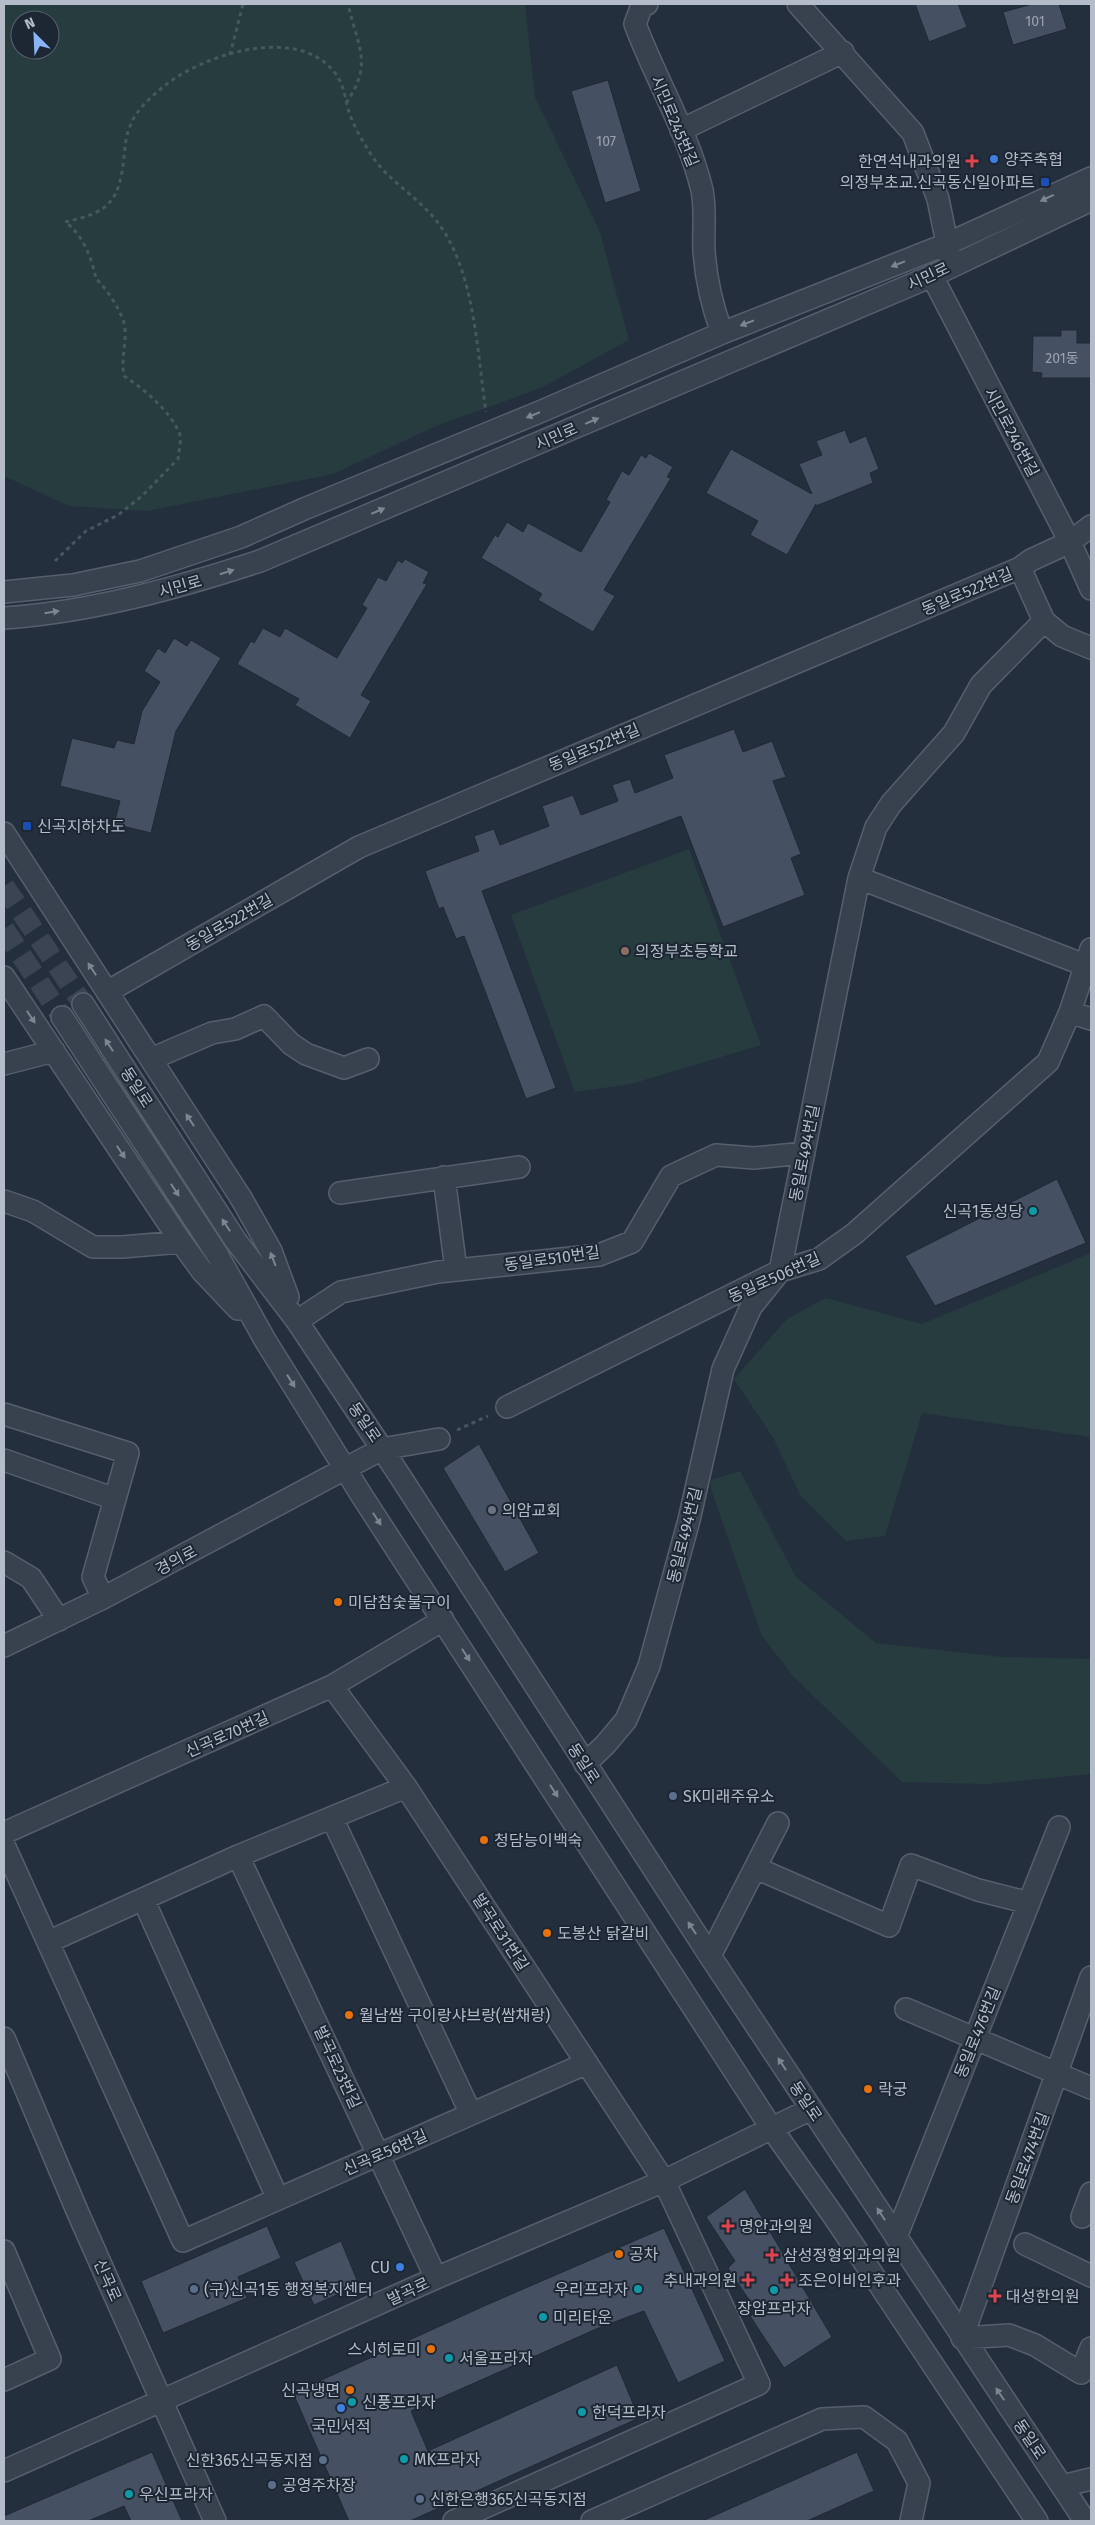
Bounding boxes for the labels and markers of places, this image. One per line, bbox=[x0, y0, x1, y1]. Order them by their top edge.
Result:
place label: 양주축협 bbox=[1004, 150, 1063, 169]
place label: 한연석내과의원 bbox=[858, 152, 961, 171]
marker: 양주축협 bbox=[988, 153, 1000, 165]
marker: 한연석내과의원 bbox=[965, 154, 979, 168]
place label: 의정부초교.신곡동신일아파트 bbox=[840, 173, 1035, 192]
marker: 의정부초교.신곡동신일아파트 bbox=[1039, 176, 1051, 188]
place label: 신곡지하차도 bbox=[37, 817, 126, 836]
marker: 신곡지하차도 bbox=[21, 820, 33, 832]
place label: 의정부초등학교 bbox=[635, 942, 738, 961]
marker: 의정부초등학교 bbox=[619, 945, 631, 957]
place label: 신곡1동성당 bbox=[942, 1202, 1023, 1221]
marker: 신곡1동성당 bbox=[1027, 1205, 1039, 1217]
place label: 의암교회 bbox=[502, 1501, 561, 1520]
marker: 의암교회 bbox=[486, 1504, 498, 1516]
place label: 미담참숯불구이 bbox=[348, 1593, 451, 1612]
marker: 미담참숯불구이 bbox=[332, 1596, 344, 1608]
place label: SK미래주유소 bbox=[683, 1787, 775, 1806]
marker: SK미래주유소 bbox=[667, 1790, 679, 1802]
place label: 청담능이백숙 bbox=[494, 1831, 582, 1850]
marker: 청담능이백숙 bbox=[478, 1834, 490, 1846]
place label: 도봉산 닭갈비 bbox=[557, 1924, 650, 1943]
marker: 도봉산 닭갈비 bbox=[541, 1927, 553, 1939]
place label: 월남쌈 구이랑샤브랑(쌈채랑) bbox=[359, 2006, 550, 2025]
marker: 월남쌈 구이랑샤브랑(쌈채랑) bbox=[343, 2009, 355, 2021]
place label: 락궁 bbox=[878, 2080, 907, 2099]
marker: 락궁 bbox=[862, 2083, 874, 2095]
place label: 명안과의원 bbox=[739, 2217, 813, 2236]
marker: 명안과의원 bbox=[721, 2219, 735, 2233]
place label: 공차 bbox=[629, 2245, 659, 2264]
place label: 삼성정형외과의원 bbox=[783, 2246, 901, 2265]
marker: 공차 bbox=[613, 2248, 625, 2260]
marker: 삼성정형외과의원 bbox=[765, 2248, 779, 2262]
place label: CU bbox=[371, 2258, 390, 2277]
marker: CU bbox=[394, 2261, 406, 2273]
place label: 추내과의원 bbox=[663, 2271, 737, 2290]
place label: 조은이비인후과 bbox=[798, 2271, 901, 2290]
marker: 추내과의원 bbox=[741, 2273, 755, 2287]
marker: 조은이비인후과 bbox=[780, 2273, 794, 2287]
place label: (구)신곡1동 행정복지센터 bbox=[204, 2280, 373, 2299]
place label: 우리프라자 bbox=[554, 2280, 628, 2299]
marker: (구)신곡1동 행정복지센터 bbox=[188, 2283, 200, 2295]
marker: 우리프라자 bbox=[632, 2283, 644, 2295]
marker: 장암프라자 bbox=[768, 2284, 780, 2296]
place label: 대성한의원 bbox=[1006, 2287, 1080, 2306]
marker: 대성한의원 bbox=[988, 2289, 1002, 2303]
place label: 장암프라자 bbox=[737, 2299, 811, 2318]
place label: 미리타운 bbox=[553, 2308, 612, 2327]
marker: 미리타운 bbox=[537, 2311, 549, 2323]
place label: 스시히로미 bbox=[347, 2340, 421, 2359]
marker: 스시히로미 bbox=[425, 2343, 437, 2355]
place label: 서울프라자 bbox=[459, 2349, 533, 2368]
marker: 서울프라자 bbox=[443, 2352, 455, 2364]
place label: 신곡냉면 bbox=[281, 2381, 340, 2400]
marker: 신곡냉면 bbox=[344, 2384, 356, 2396]
place label: 신풍프라자 bbox=[362, 2393, 436, 2412]
marker: 신풍프라자 bbox=[346, 2396, 358, 2408]
marker: 국민서적 bbox=[335, 2402, 347, 2414]
place label: 한덕프라자 bbox=[592, 2403, 666, 2422]
marker: 한덕프라자 bbox=[576, 2406, 588, 2418]
place label: 국민서적 bbox=[312, 2417, 370, 2436]
place label: MK프라자 bbox=[414, 2450, 480, 2469]
place label: 신한365신곡동지점 bbox=[186, 2451, 313, 2470]
marker: MK프라자 bbox=[398, 2453, 410, 2465]
marker: 신한365신곡동지점 bbox=[317, 2454, 329, 2466]
place label: 공영주차장 bbox=[282, 2476, 356, 2495]
marker: 공영주차장 bbox=[266, 2479, 278, 2491]
place label: 우신프라자 bbox=[139, 2485, 213, 2504]
marker: 우신프라자 bbox=[123, 2488, 135, 2500]
place label: 신한은행365신곡동지점 bbox=[430, 2490, 587, 2509]
marker: 신한은행365신곡동지점 bbox=[414, 2493, 426, 2505]

